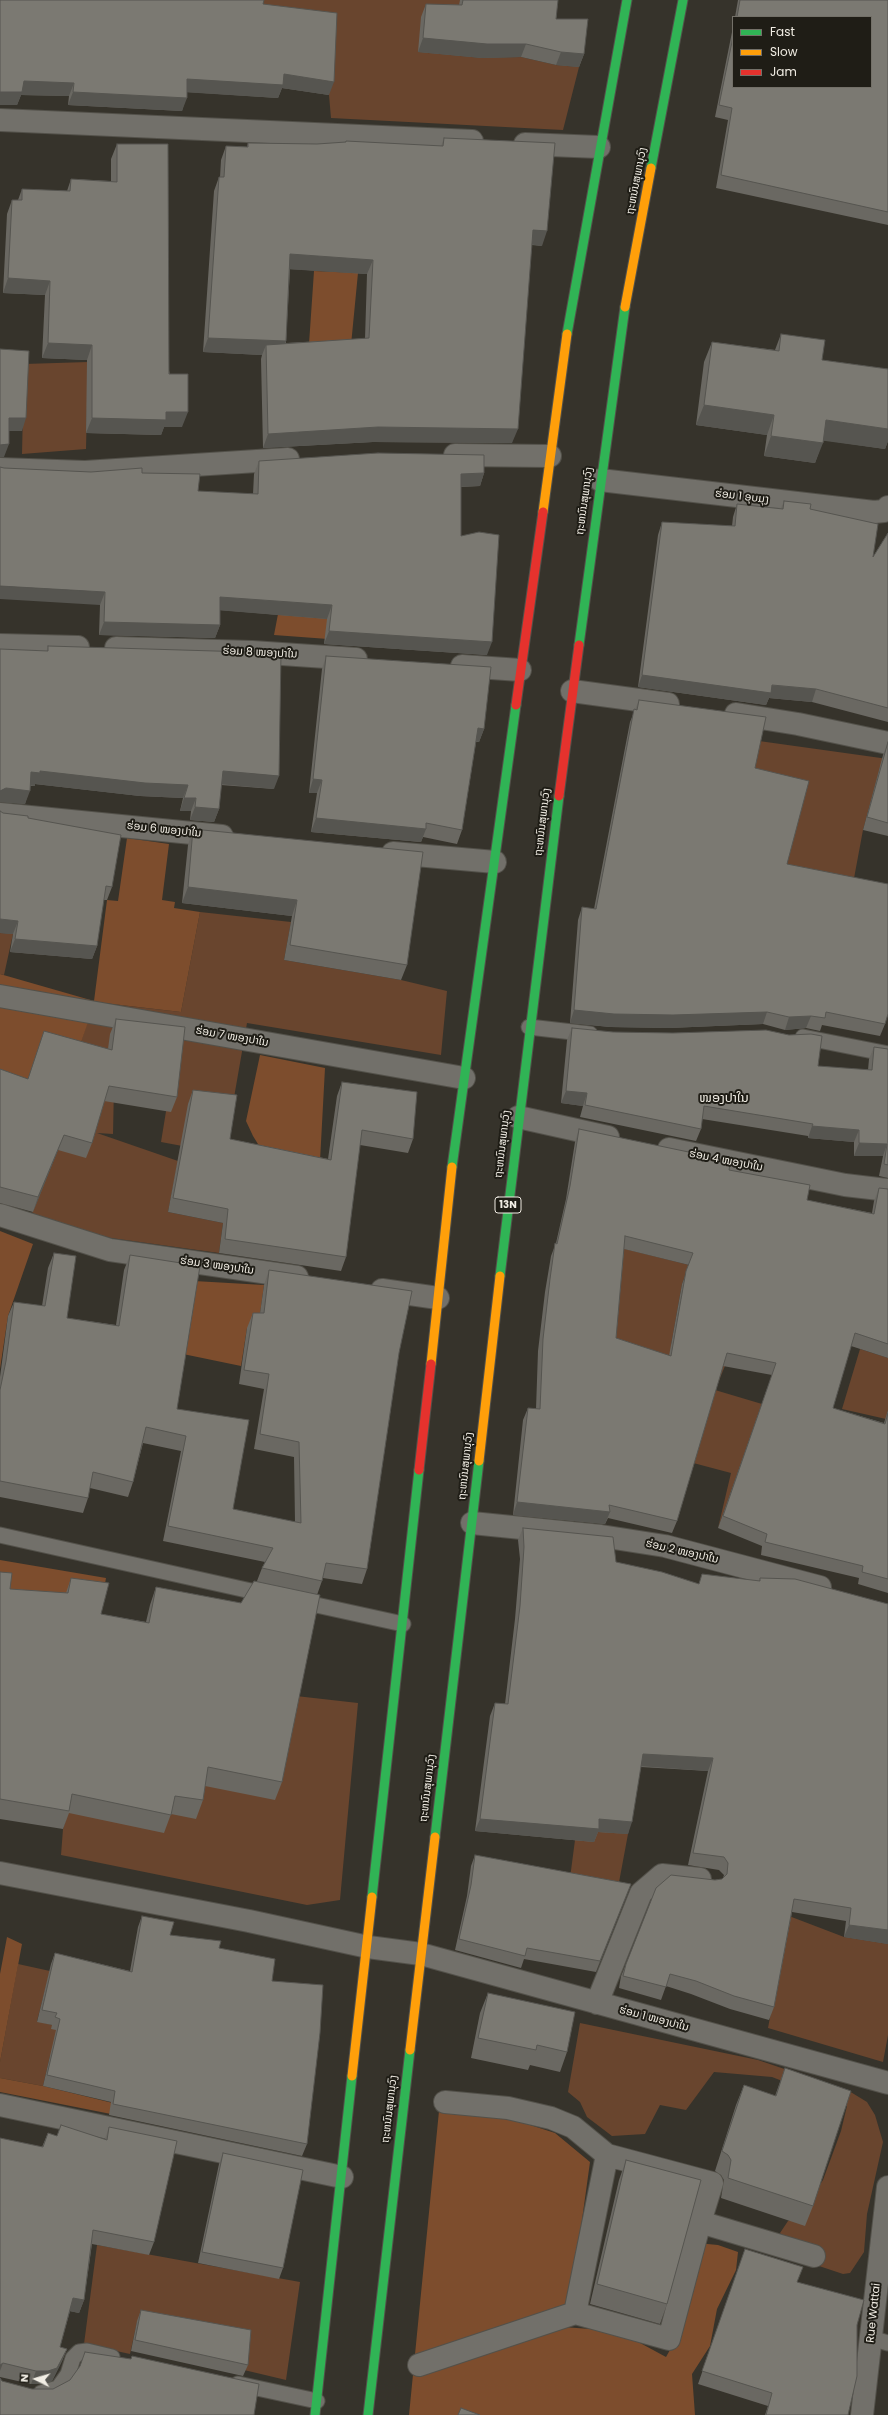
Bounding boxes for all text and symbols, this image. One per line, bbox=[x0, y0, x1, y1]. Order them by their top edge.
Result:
legend bbox=[732, 16, 872, 88]
text: Fast bbox=[770, 23, 795, 40]
text: Slow bbox=[770, 43, 798, 60]
text: Jam bbox=[770, 63, 797, 80]
street label: ຖະຫນົນສຸພານຸວົງ bbox=[624, 146, 650, 216]
street label: ຖະຫນົນສຸພານຸວົງ bbox=[574, 466, 596, 536]
street label: ຮ່ອມ 1 ອຸບມຸງ bbox=[714, 487, 770, 507]
street label: ຮ່ອມ 8 ໜອງປາໃນ bbox=[222, 644, 298, 662]
street label: ຖະຫນົນສຸພານຸວົງ bbox=[532, 787, 554, 857]
street label: ຮ່ອມ 6 ໜອງປາໃນ bbox=[126, 820, 202, 840]
street label: ຮ່ອມ 7 ໜອງປາໃນ bbox=[194, 1024, 270, 1050]
district label: ໜອງປາໃນ bbox=[699, 1091, 749, 1107]
street label: ຖະຫນົນສຸພານຸວົງ bbox=[492, 1109, 514, 1179]
street label: ຮ່ອມ 4 ໜອງປາໃນ bbox=[688, 1147, 764, 1175]
road number: 13N bbox=[495, 1197, 521, 1213]
street label: ຮ່ອມ 3 ໜອງປາໃນ bbox=[179, 1254, 255, 1278]
street label: ຖະຫນົນສຸພານຸວົງ bbox=[456, 1431, 476, 1501]
street label: ຮ່ອມ 2 ໜອງປາໃນ bbox=[644, 1537, 720, 1567]
street label: ຖະຫນົນສຸພານຸວົງ bbox=[417, 1753, 439, 1823]
street label: ຮ່ອມ 1 ໜອງປາໃນ bbox=[618, 2003, 690, 2035]
street label: ຖະຫນົນສຸພານຸວົງ bbox=[379, 2074, 401, 2144]
street label: Rue Wattai bbox=[864, 2283, 884, 2343]
north arrow bbox=[16, 2359, 56, 2399]
text: N bbox=[16, 2373, 32, 2383]

